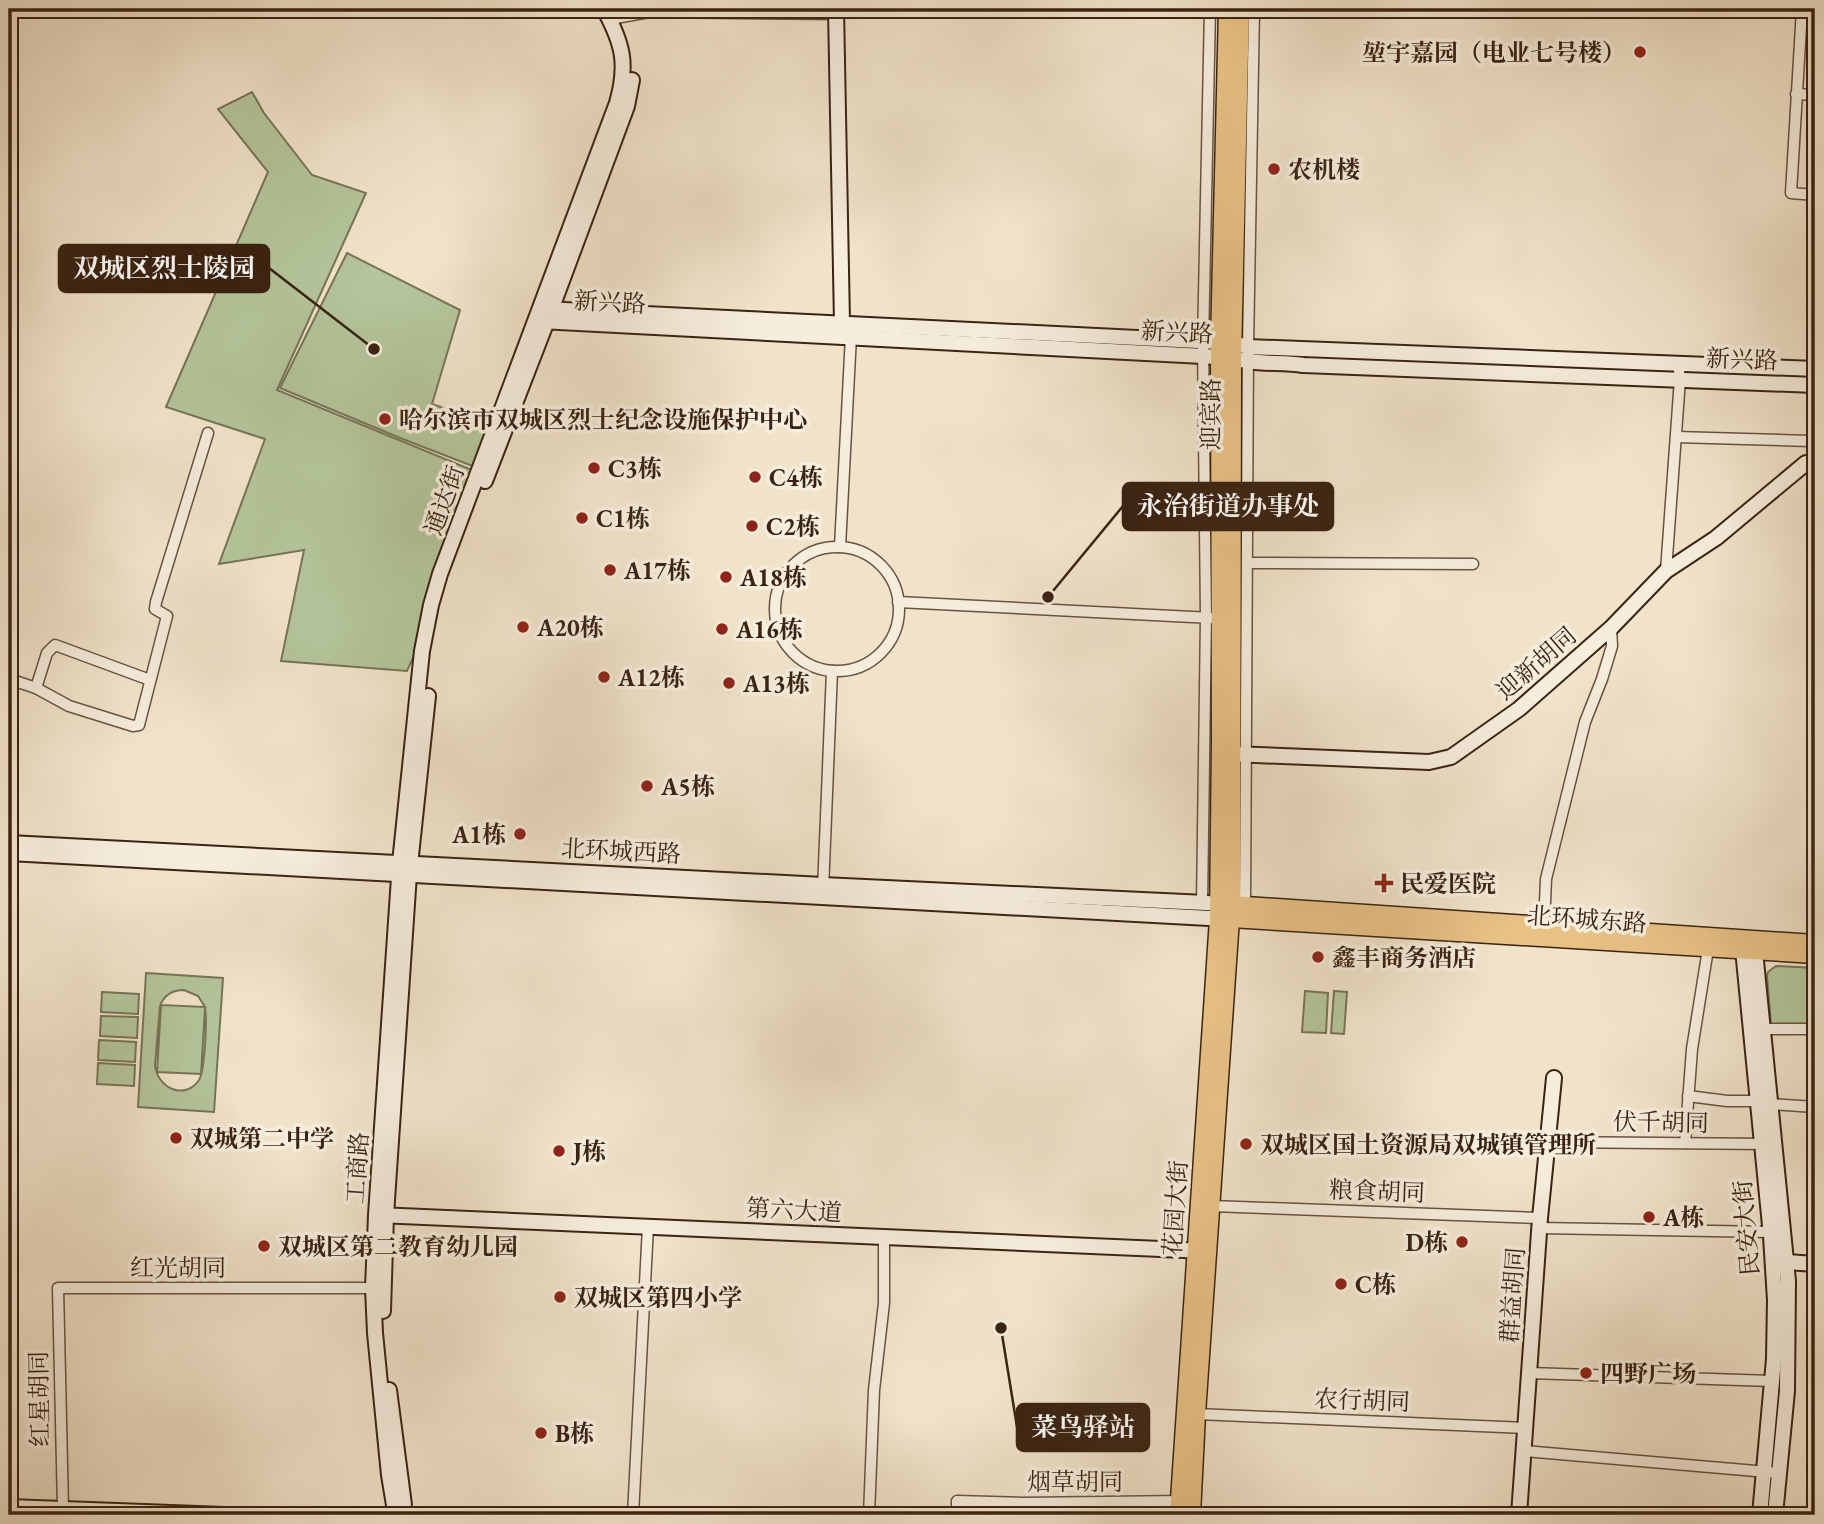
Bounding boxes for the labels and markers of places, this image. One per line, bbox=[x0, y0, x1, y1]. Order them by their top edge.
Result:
place label: 堃宇嘉园（电业七号楼） bbox=[1362, 37, 1626, 68]
marker: 堃宇嘉园（电业七号楼） bbox=[1632, 44, 1648, 60]
place label: 农机楼 bbox=[1288, 154, 1360, 185]
marker: 农机楼 bbox=[1266, 161, 1282, 177]
callout: 双城区烈士陵园 bbox=[59, 245, 269, 292]
place label: 哈尔滨市双城区烈士纪念设施保护中心 bbox=[399, 404, 807, 435]
marker: 哈尔滨市双城区烈士纪念设施保护中心 bbox=[377, 411, 393, 427]
place label: C3栋 bbox=[608, 453, 662, 484]
marker: C3栋 bbox=[586, 460, 602, 476]
place label: C4栋 bbox=[769, 462, 823, 493]
marker: C4栋 bbox=[747, 469, 763, 485]
callout: 永治街道办事处 bbox=[1123, 483, 1333, 530]
place label: C1栋 bbox=[596, 503, 650, 534]
marker: C1栋 bbox=[574, 510, 590, 526]
place label: C2栋 bbox=[766, 511, 820, 542]
marker: C2栋 bbox=[744, 518, 760, 534]
place label: A17栋 bbox=[623, 555, 691, 586]
marker: A17栋 bbox=[602, 562, 618, 578]
place label: A18栋 bbox=[739, 562, 807, 593]
marker: A18栋 bbox=[718, 569, 734, 585]
place label: A20栋 bbox=[536, 612, 604, 643]
place label: A16栋 bbox=[735, 614, 803, 645]
marker: A20栋 bbox=[515, 619, 531, 635]
marker: A16栋 bbox=[714, 621, 730, 637]
place label: A12栋 bbox=[617, 662, 685, 693]
place label: A13栋 bbox=[742, 668, 810, 699]
marker: A12栋 bbox=[596, 669, 612, 685]
marker: A13栋 bbox=[721, 675, 737, 691]
place label: A5栋 bbox=[660, 771, 715, 802]
marker: A5栋 bbox=[639, 778, 655, 794]
place label: A1栋 bbox=[451, 819, 506, 850]
marker: A1栋 bbox=[512, 826, 528, 842]
place label: 民爱医院 bbox=[1400, 868, 1496, 899]
marker: 民爱医院 bbox=[1374, 873, 1394, 893]
place label: 鑫丰商务酒店 bbox=[1332, 942, 1476, 973]
marker: 鑫丰商务酒店 bbox=[1310, 949, 1326, 965]
place label: 双城第二中学 bbox=[190, 1123, 334, 1154]
place label: 双城区国土资源局双城镇管理所 bbox=[1260, 1129, 1596, 1160]
marker: 双城第二中学 bbox=[168, 1130, 184, 1146]
place label: J栋 bbox=[571, 1136, 606, 1167]
marker: 双城区国土资源局双城镇管理所 bbox=[1238, 1136, 1254, 1152]
marker: J栋 bbox=[551, 1143, 567, 1159]
place label: A栋 bbox=[1662, 1202, 1704, 1233]
marker: A栋 bbox=[1641, 1209, 1657, 1225]
place label: D栋 bbox=[1406, 1227, 1448, 1258]
place label: 双城区第二教育幼儿园 bbox=[278, 1231, 518, 1262]
marker: D栋 bbox=[1454, 1234, 1470, 1250]
marker: 双城区第二教育幼儿园 bbox=[256, 1238, 272, 1254]
place label: C栋 bbox=[1355, 1269, 1396, 1300]
marker: C栋 bbox=[1333, 1276, 1349, 1292]
place label: 双城区第四小学 bbox=[574, 1282, 742, 1313]
marker: 双城区第四小学 bbox=[552, 1289, 568, 1305]
place label: 四野广场 bbox=[1600, 1358, 1696, 1389]
marker: 四野广场 bbox=[1578, 1365, 1594, 1381]
callout: 菜鸟驿站 bbox=[1017, 1404, 1149, 1451]
place label: B栋 bbox=[555, 1418, 594, 1449]
marker: B栋 bbox=[533, 1425, 549, 1441]

